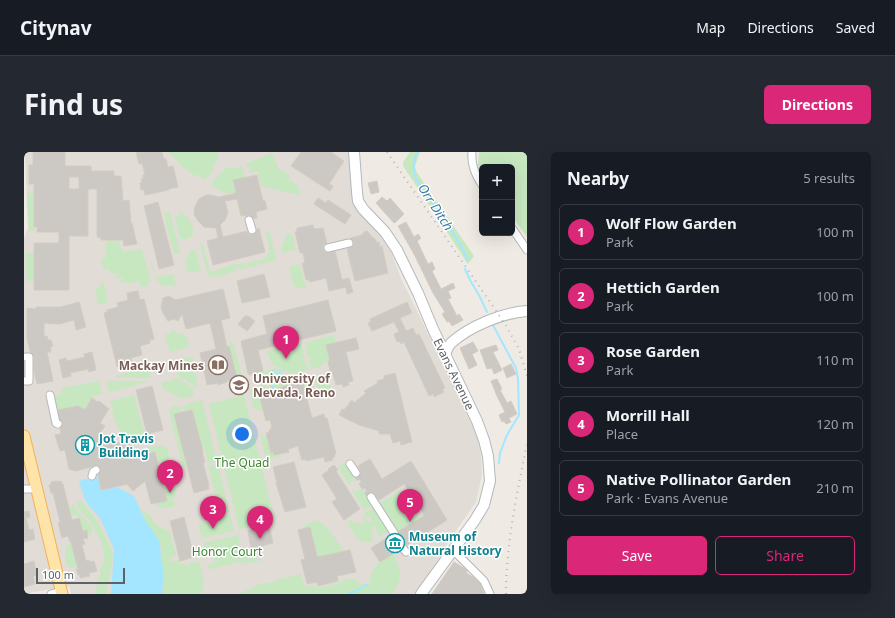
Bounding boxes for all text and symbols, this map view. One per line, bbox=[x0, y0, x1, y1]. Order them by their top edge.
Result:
text: Citynav bbox=[20, 15, 92, 41]
text: Map bbox=[696, 18, 725, 37]
text: Directions bbox=[747, 18, 814, 37]
text: Saved bbox=[836, 18, 875, 37]
text: Find us bbox=[24, 85, 123, 123]
button: Directions bbox=[764, 85, 871, 124]
map controls bbox=[479, 164, 515, 236]
button: + bbox=[479, 164, 515, 200]
text: Nearby bbox=[567, 167, 629, 190]
text: 5 results bbox=[803, 169, 855, 187]
water label: Orr Ditch bbox=[414, 180, 458, 234]
button: − bbox=[479, 200, 515, 236]
text: Wolf Flow Garden bbox=[606, 213, 737, 233]
text: 1 bbox=[577, 223, 585, 241]
text: 100 m bbox=[816, 223, 854, 241]
text: Park bbox=[606, 233, 633, 251]
text: Hettich Garden bbox=[606, 277, 720, 297]
text: 2 bbox=[577, 287, 585, 305]
text: 100 m bbox=[816, 287, 854, 305]
text: Park bbox=[606, 297, 633, 315]
pin: 1 bbox=[273, 326, 299, 359]
street label: Evans Avenue bbox=[429, 335, 479, 413]
text: Rose Garden bbox=[606, 341, 700, 361]
text: 3 bbox=[577, 351, 585, 369]
text: 110 m bbox=[816, 351, 854, 369]
library icon: Mackay Mines bbox=[207, 354, 229, 376]
place label: Mackay Mines bbox=[119, 357, 204, 374]
text: Park bbox=[606, 361, 633, 379]
place label: University of Nevada, Reno bbox=[253, 370, 335, 401]
school or university icon: University of Nevada, Reno bbox=[228, 374, 250, 396]
text: Morrill Hall bbox=[606, 405, 690, 425]
text: 4 bbox=[577, 415, 585, 433]
text: 120 m bbox=[816, 415, 854, 433]
your location bbox=[232, 424, 252, 444]
text: Place bbox=[606, 425, 638, 443]
place label: Jot Travis Building bbox=[98, 430, 154, 461]
building icon: Jot Travis Building bbox=[74, 434, 96, 456]
park label: The Quad bbox=[215, 454, 269, 471]
pin: 2 bbox=[157, 460, 183, 493]
text: Native Pollinator Garden bbox=[606, 469, 791, 489]
text: 5 bbox=[577, 479, 585, 497]
text: 210 m bbox=[816, 479, 854, 497]
pin: 5 bbox=[397, 489, 423, 522]
text: Park · Evans Avenue bbox=[606, 489, 728, 507]
pin: 3 bbox=[200, 496, 226, 529]
pin: 4 bbox=[247, 506, 273, 539]
place label: Museum of Natural History bbox=[409, 528, 502, 559]
museum icon: Museum of Natural History bbox=[384, 532, 406, 554]
button: Save bbox=[567, 536, 707, 575]
button: Share bbox=[715, 536, 855, 575]
park label: Honor Court bbox=[192, 543, 263, 560]
scale bar bbox=[36, 566, 125, 585]
text: 100 m bbox=[42, 567, 74, 582]

